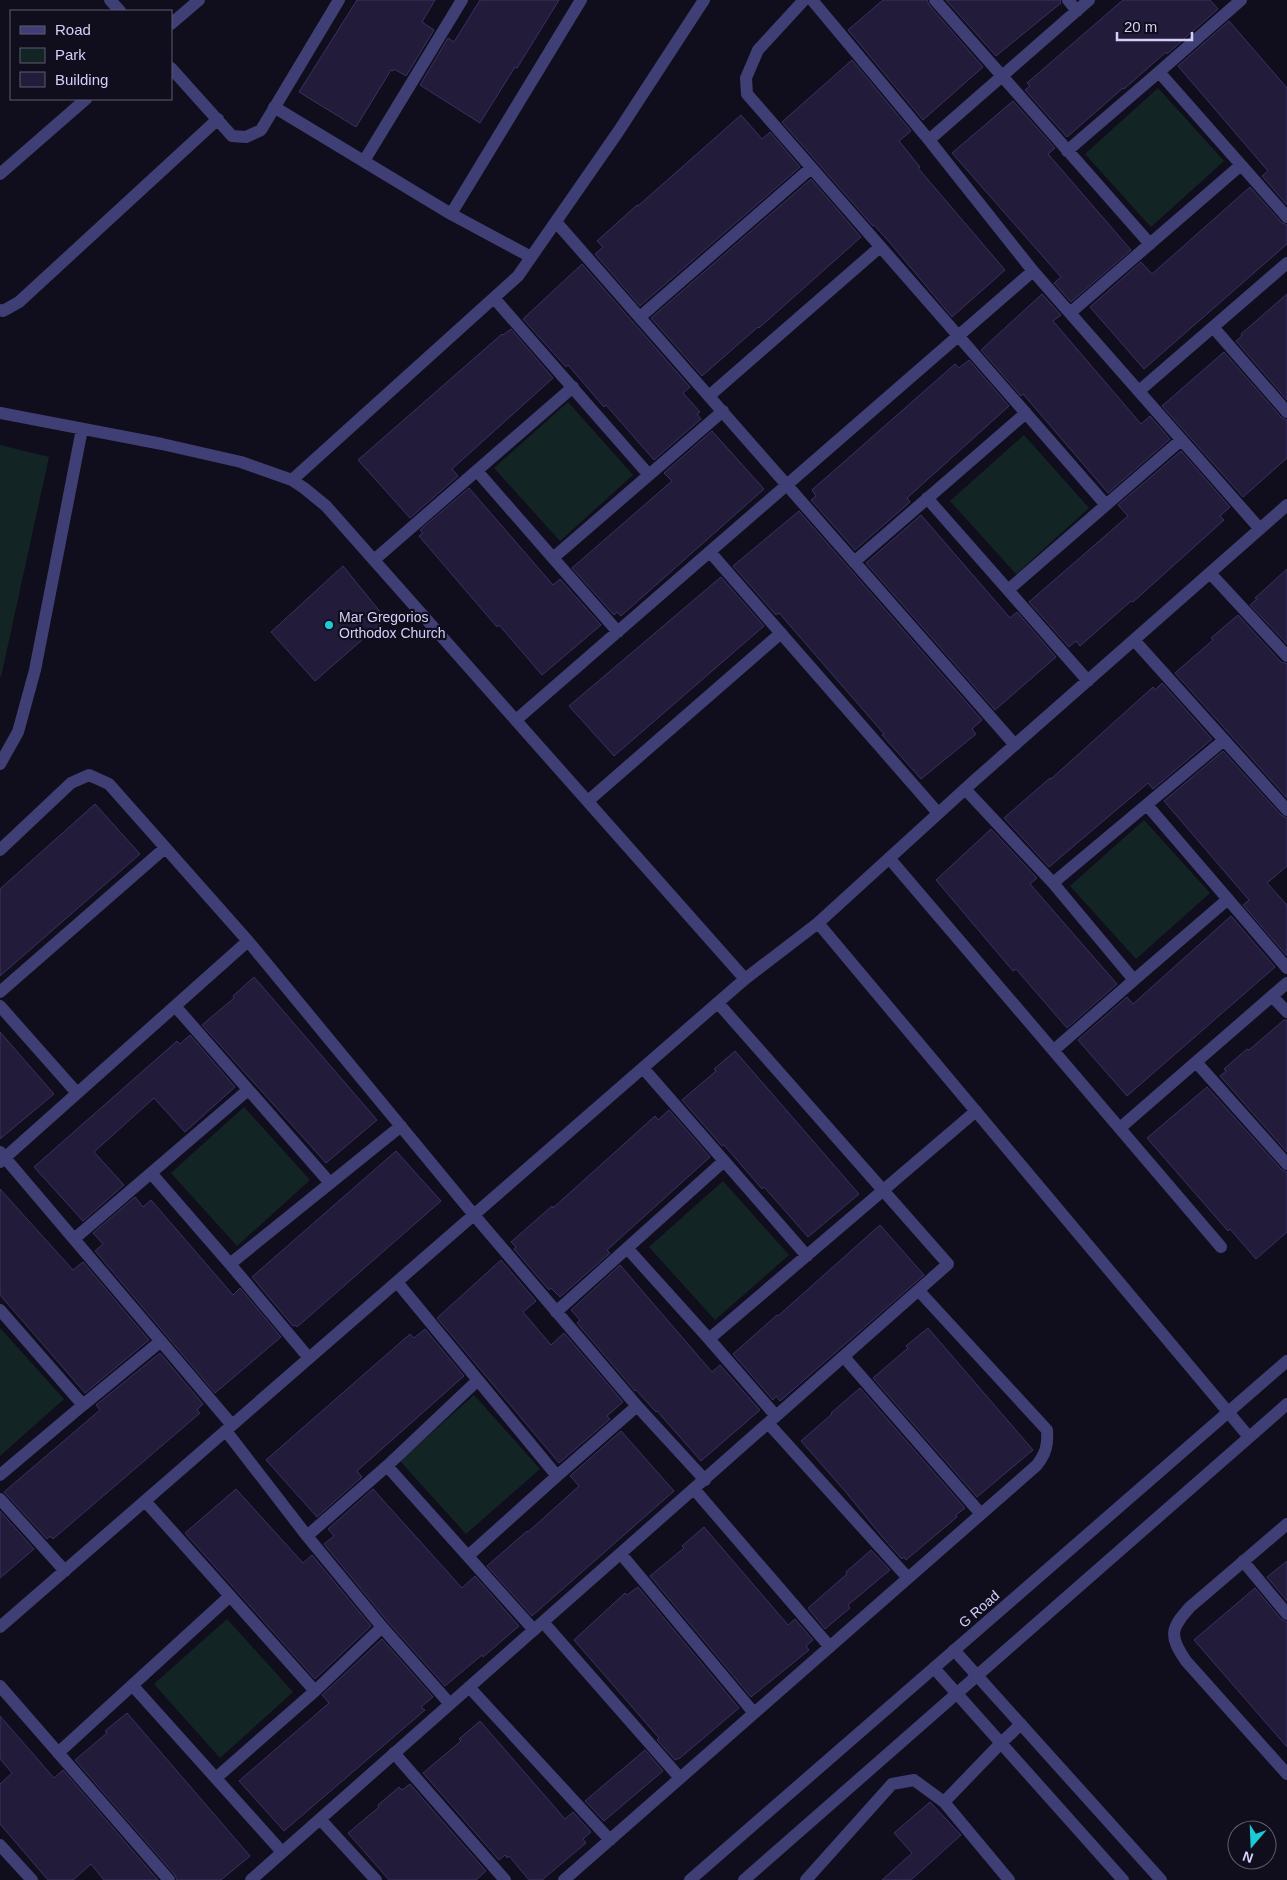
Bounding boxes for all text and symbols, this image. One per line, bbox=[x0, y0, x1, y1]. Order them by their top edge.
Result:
legend bbox=[10, 10, 172, 100]
scale bar bbox=[1117, 10, 1192, 42]
text: 20 m bbox=[1124, 18, 1157, 35]
text: Road bbox=[55, 21, 91, 38]
text: Park bbox=[55, 46, 86, 63]
text: Building bbox=[55, 71, 108, 88]
place label: Mar Gregorios Orthodox Church bbox=[339, 609, 446, 641]
marker: Mar Gregorios Orthodox Church bbox=[323, 619, 335, 631]
street label: G Road bbox=[956, 1587, 1002, 1631]
north arrow bbox=[1227, 1820, 1277, 1870]
text: N bbox=[1240, 1848, 1255, 1867]

